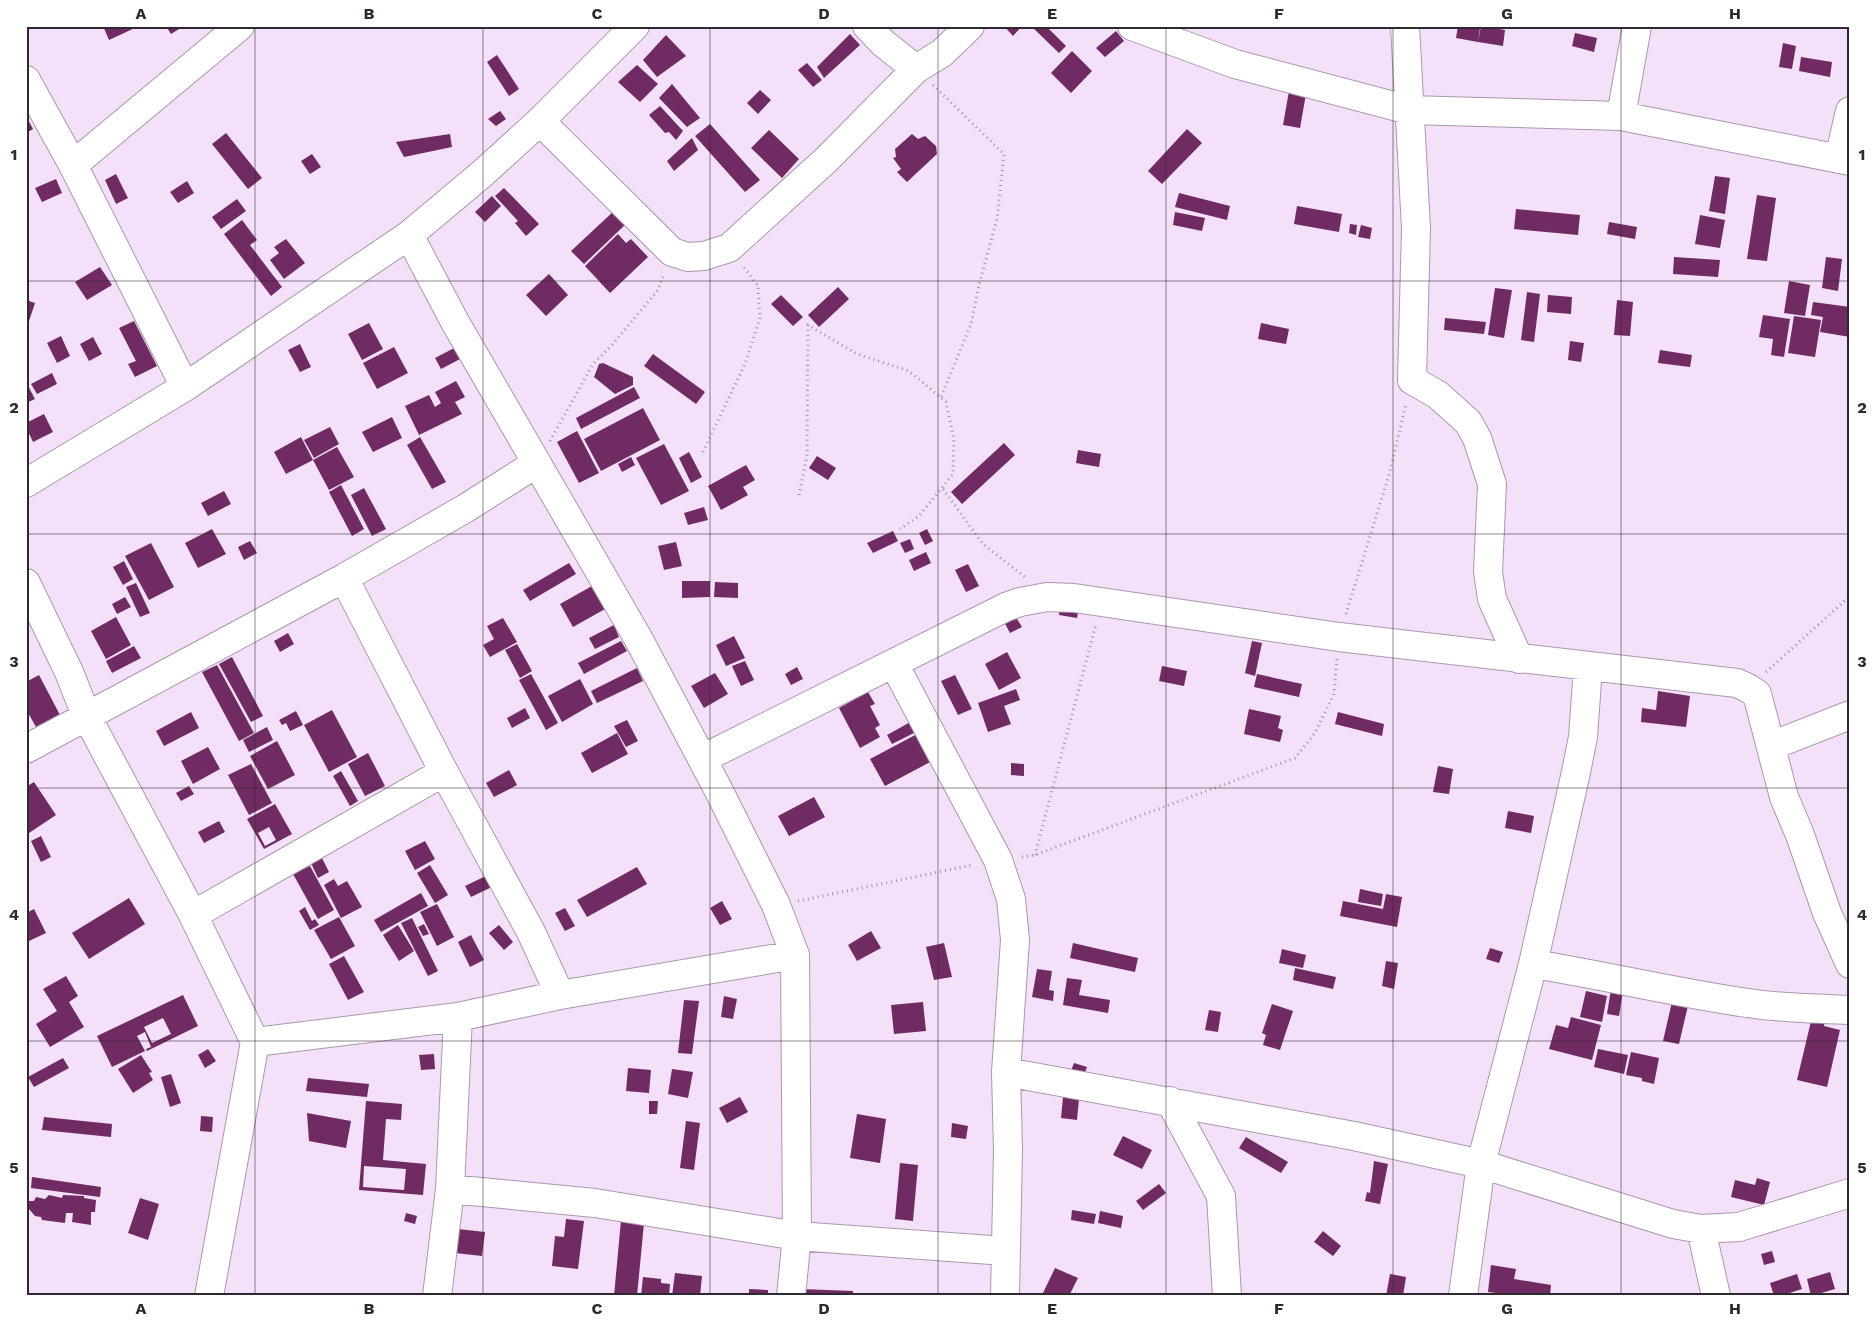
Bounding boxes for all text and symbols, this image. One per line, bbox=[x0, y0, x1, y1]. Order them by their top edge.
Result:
text: A bbox=[136, 4, 147, 23]
text: B bbox=[364, 4, 375, 23]
text: C bbox=[592, 4, 603, 23]
text: D bbox=[818, 4, 830, 23]
text: E bbox=[1047, 4, 1057, 23]
text: F bbox=[1274, 4, 1284, 23]
text: G bbox=[1501, 4, 1513, 23]
text: H bbox=[1729, 4, 1741, 23]
text: 1 bbox=[11, 145, 17, 164]
text: 1 bbox=[1859, 145, 1865, 164]
text: 2 bbox=[9, 398, 19, 417]
text: 2 bbox=[1857, 398, 1867, 417]
text: 3 bbox=[9, 652, 19, 671]
text: 3 bbox=[1857, 652, 1867, 671]
text: 4 bbox=[9, 905, 19, 924]
text: 4 bbox=[1857, 905, 1867, 924]
text: 5 bbox=[9, 1158, 19, 1177]
text: 5 bbox=[1857, 1158, 1867, 1177]
text: A bbox=[136, 1299, 147, 1318]
text: B bbox=[364, 1299, 375, 1318]
text: C bbox=[592, 1299, 603, 1318]
text: D bbox=[818, 1299, 830, 1318]
text: E bbox=[1047, 1299, 1057, 1318]
text: F bbox=[1274, 1299, 1284, 1318]
text: G bbox=[1501, 1299, 1513, 1318]
text: H bbox=[1729, 1299, 1741, 1318]

